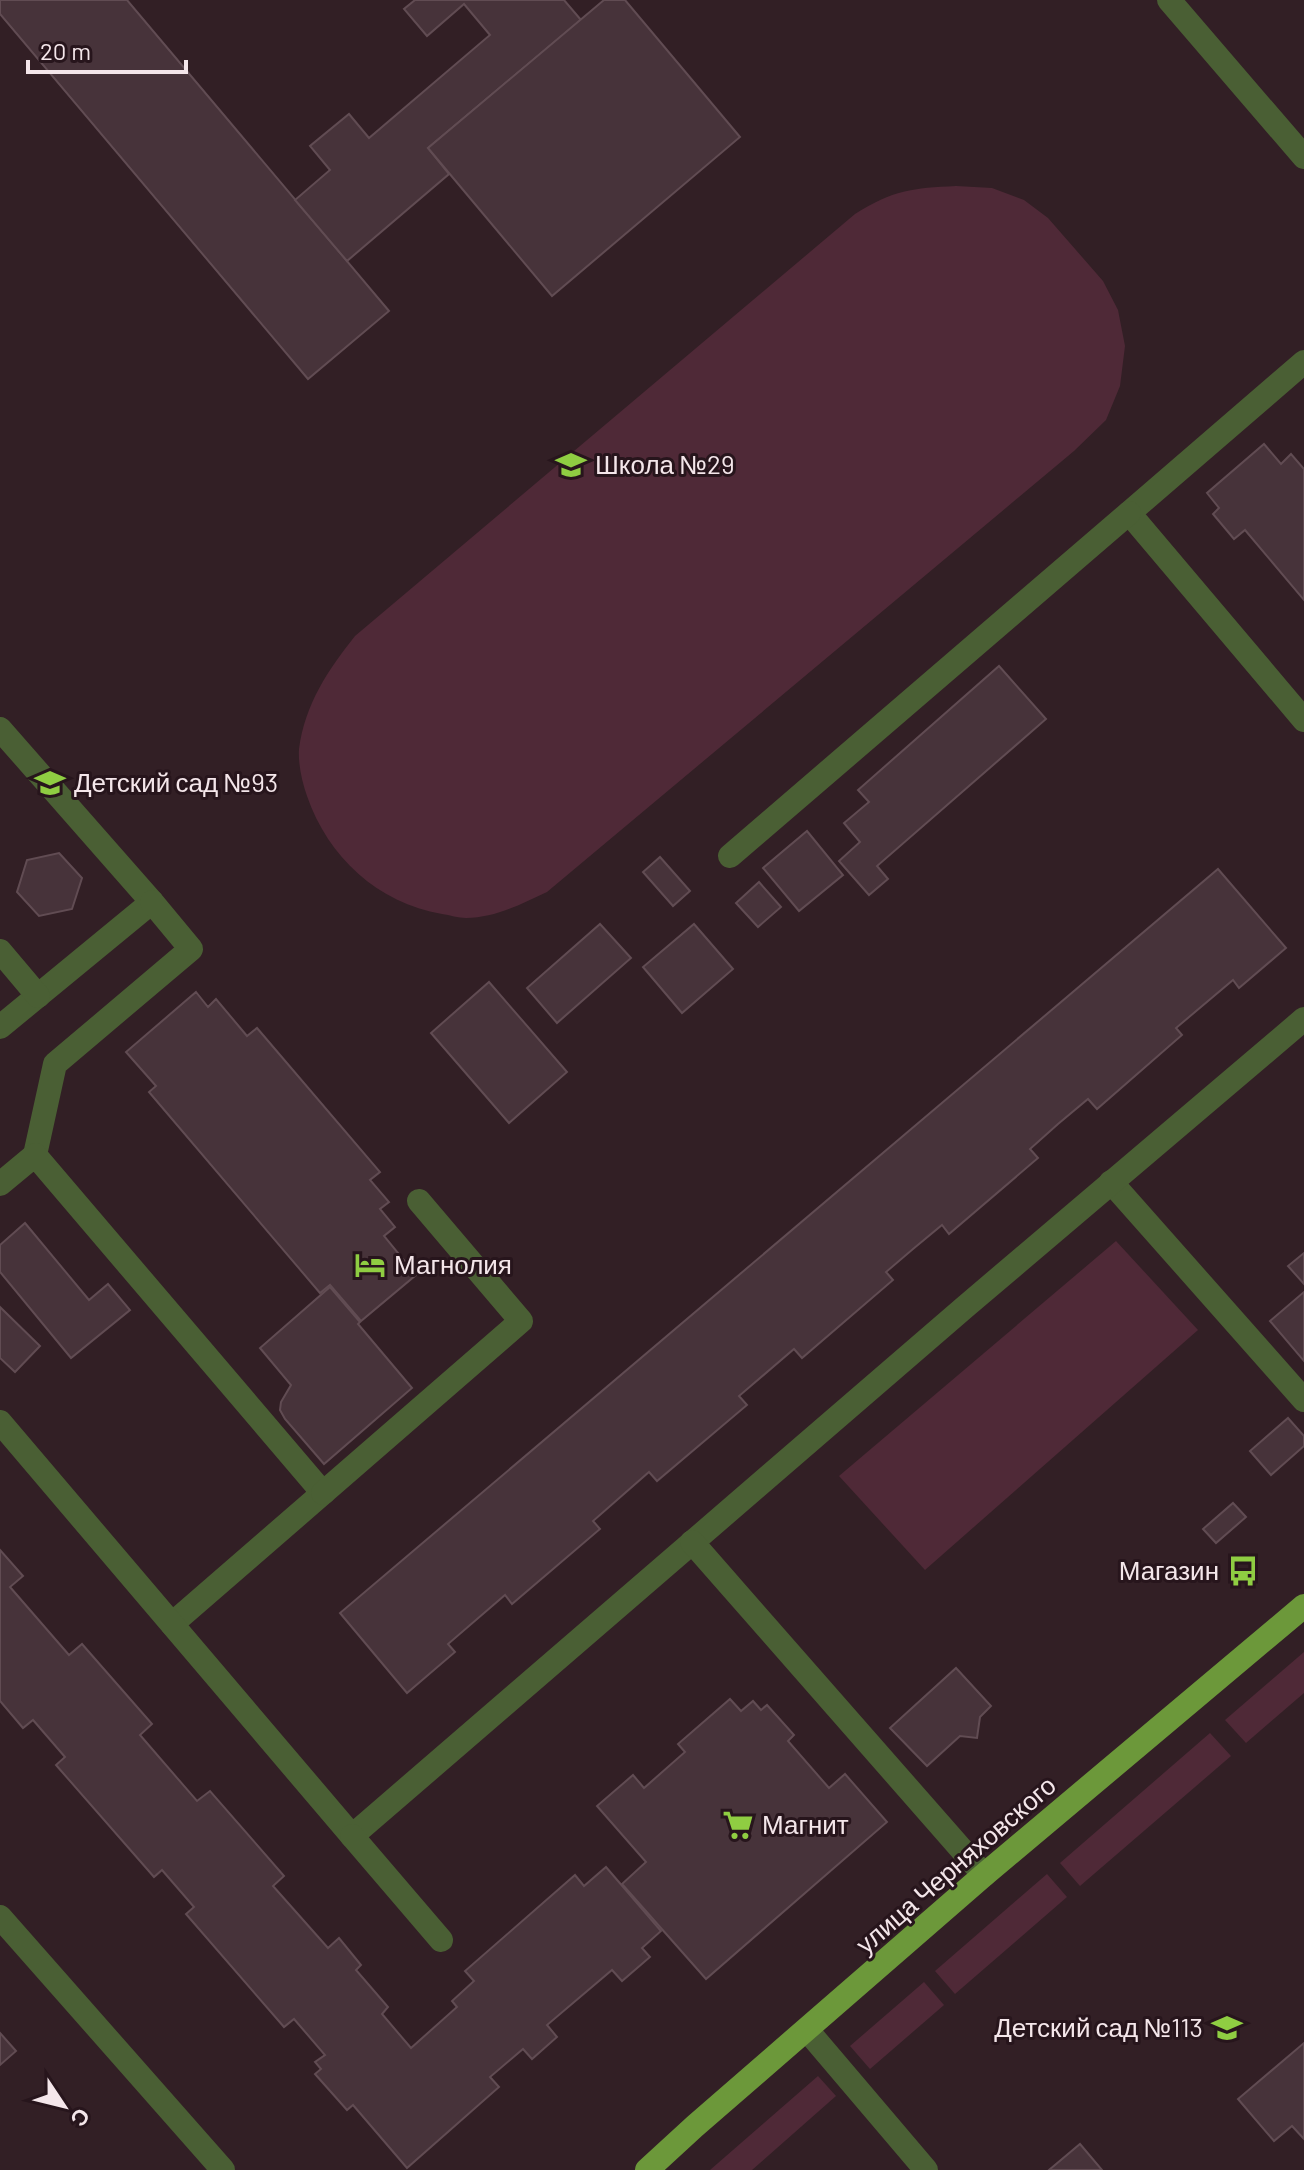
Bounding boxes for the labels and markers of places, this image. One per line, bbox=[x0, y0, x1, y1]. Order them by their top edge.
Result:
school or university icon: Школа №29 bbox=[554, 448, 588, 482]
place label: Школа №29 bbox=[595, 448, 735, 479]
school or university icon: Детский сад №93 bbox=[33, 766, 67, 800]
place label: Детский сад №93 bbox=[74, 766, 278, 797]
hotel icon: Магнолия bbox=[353, 1248, 387, 1282]
place label: Магнолия bbox=[394, 1248, 512, 1279]
place label: Магазин bbox=[1119, 1554, 1219, 1585]
bus stop icon: Магазин bbox=[1226, 1554, 1260, 1588]
supermarket icon: Магнит bbox=[721, 1808, 755, 1842]
place label: Магнит bbox=[762, 1808, 849, 1839]
place label: Детский сад №113 bbox=[994, 2011, 1203, 2042]
school or university icon: Детский сад №113 bbox=[1210, 2011, 1244, 2045]

